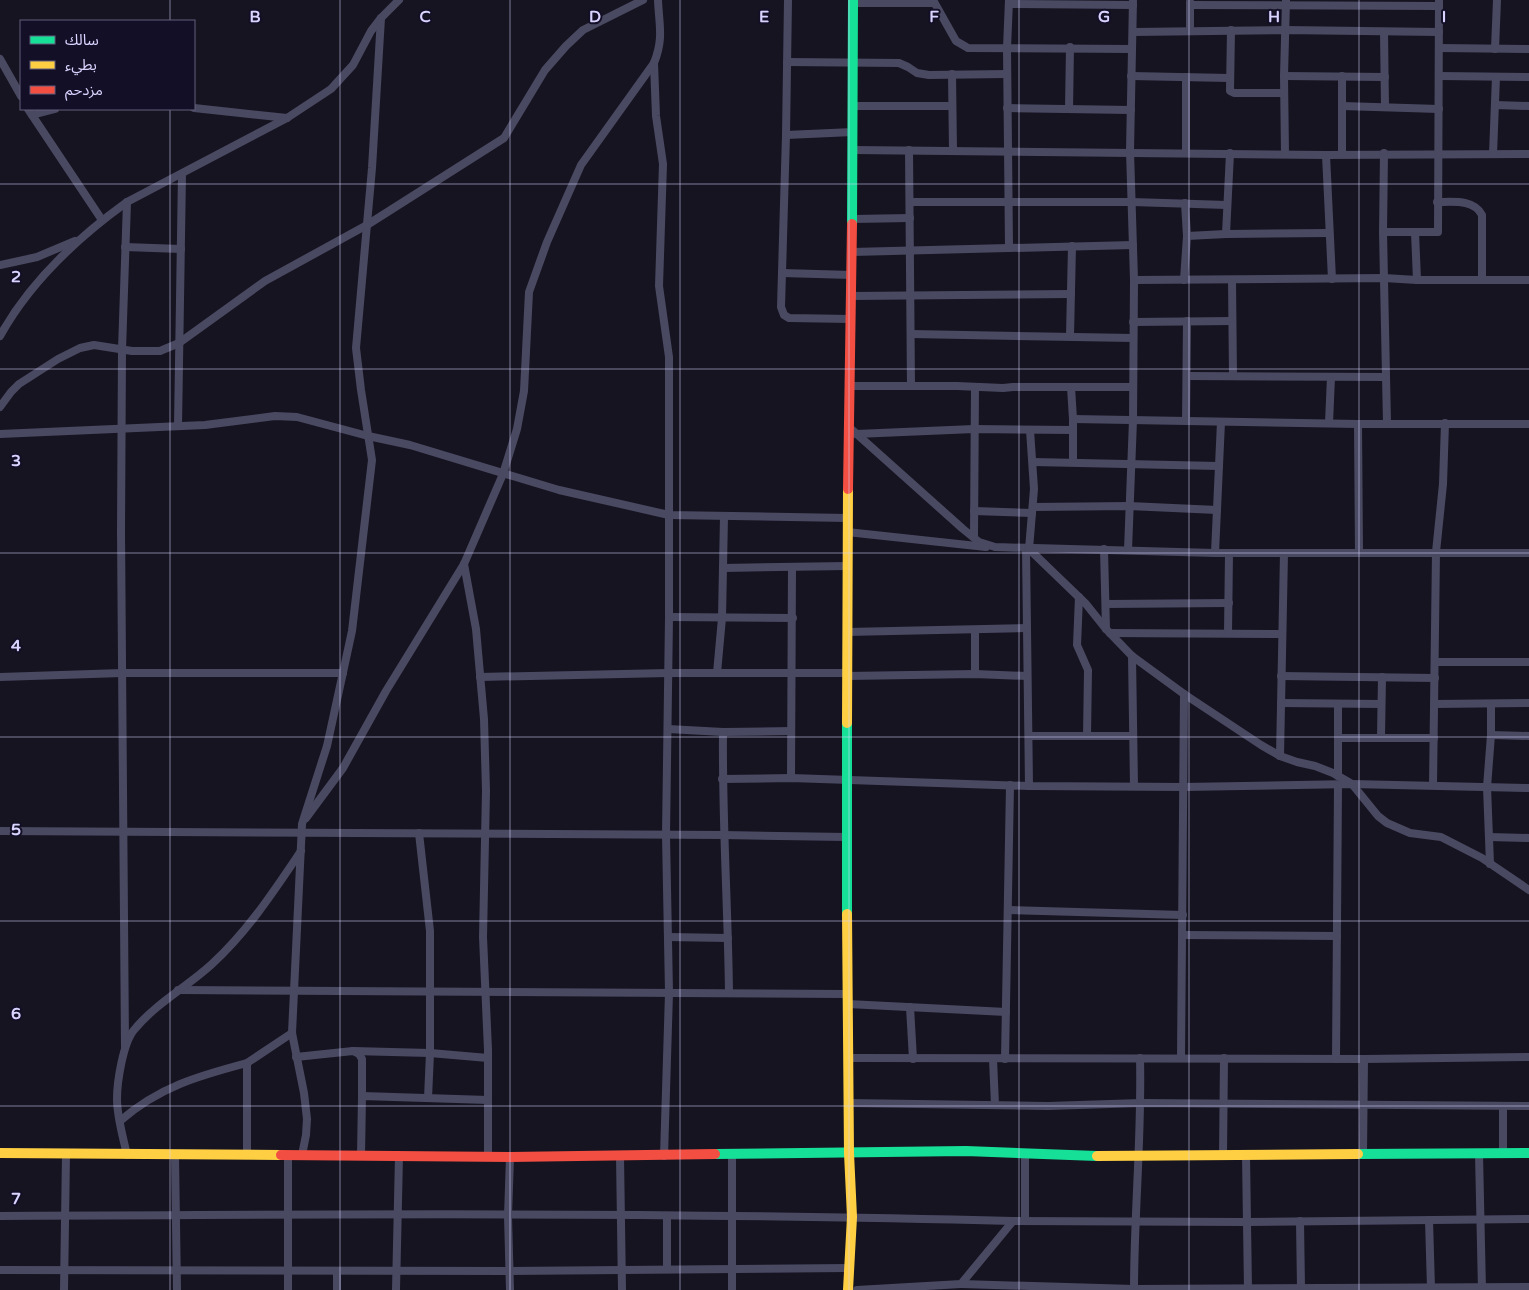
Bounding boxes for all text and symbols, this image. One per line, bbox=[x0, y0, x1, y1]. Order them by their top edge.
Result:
text: B bbox=[249, 7, 261, 27]
text: C bbox=[419, 7, 431, 27]
text: D bbox=[589, 7, 601, 27]
text: E bbox=[759, 7, 769, 27]
text: F bbox=[929, 7, 939, 27]
text: G bbox=[1098, 7, 1110, 27]
text: H bbox=[1268, 7, 1280, 27]
text: I bbox=[1442, 7, 1446, 27]
legend bbox=[20, 20, 195, 110]
text: سالك bbox=[65, 31, 99, 49]
text: بطيء bbox=[65, 56, 97, 76]
text: مزدحم bbox=[65, 81, 103, 101]
text: 2 bbox=[11, 267, 21, 287]
text: 3 bbox=[11, 451, 21, 471]
text: 4 bbox=[11, 636, 21, 656]
text: 5 bbox=[11, 820, 21, 840]
text: 6 bbox=[11, 1004, 21, 1024]
text: 7 bbox=[11, 1189, 21, 1209]

